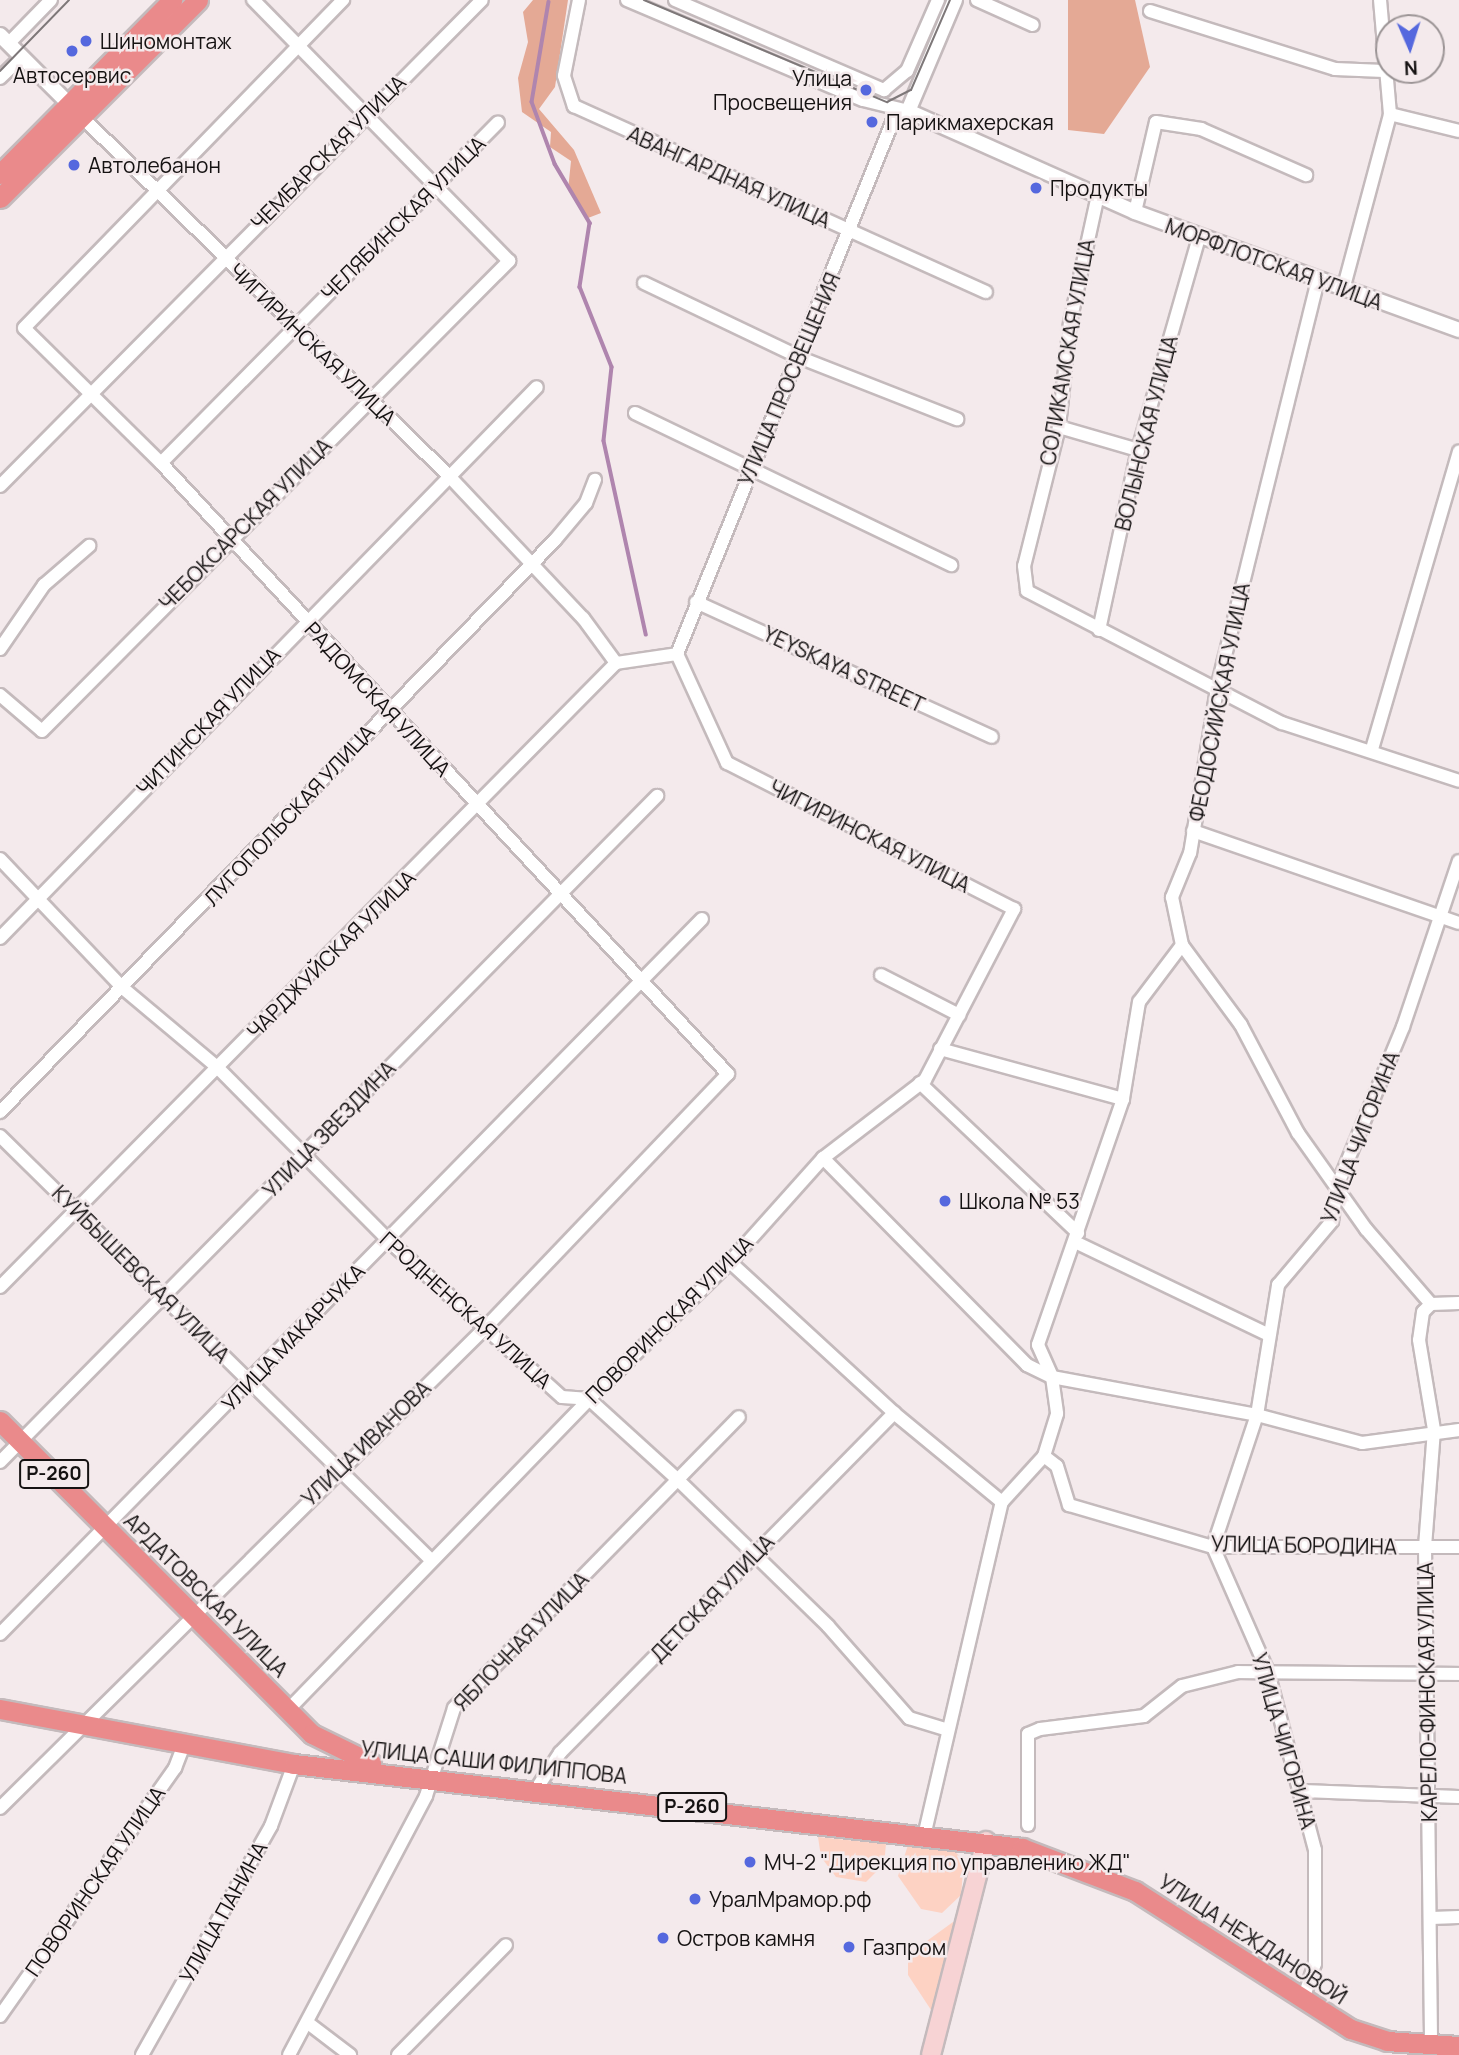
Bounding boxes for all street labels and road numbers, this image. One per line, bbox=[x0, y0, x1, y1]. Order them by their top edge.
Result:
street label: ЧЕМБАРСКАЯ УЛИЦА bbox=[245, 69, 411, 235]
street label: АВАНГАРДНАЯ УЛИЦА bbox=[623, 121, 835, 233]
street label: ЧЕЛЯБИНСКАЯ УЛИЦА bbox=[316, 131, 490, 305]
street label: МОРФЛОТСКАЯ УЛИЦА bbox=[1162, 213, 1386, 315]
street label: СОЛИКАМСКАЯ УЛИЦА bbox=[1035, 237, 1099, 467]
street label: ЧИГИРИНСКАЯ УЛИЦА bbox=[224, 258, 402, 430]
street label: УЛИЦА ПРОСВЕЩЕНИЯ bbox=[733, 269, 845, 489]
street label: ВОЛЫНСКАЯ УЛИЦА bbox=[1110, 333, 1182, 533]
street label: ЧЕБОКСАРСКАЯ УЛИЦА bbox=[154, 433, 336, 615]
street label: ФЕОДОСИЙСКАЯ УЛИЦА bbox=[1183, 580, 1255, 824]
street label: РАДОМСКАЯ УЛИЦА bbox=[300, 617, 456, 781]
street label: YEYSKAYA STREET bbox=[759, 621, 929, 717]
street label: ЧИТИНСКАЯ УЛИЦА bbox=[131, 642, 285, 800]
street label: ЛУГОПОЛЬСКАЯ УЛИЦА bbox=[199, 719, 379, 911]
street label: ЧИГИРИНСКАЯ УЛИЦА bbox=[765, 774, 975, 898]
street label: ЧАРДЖУЙСКАЯ УЛИЦА bbox=[241, 864, 421, 1044]
street label: УЛИЦА ЧИГОРИНА bbox=[1316, 1047, 1404, 1227]
street label: УЛИЦА ЗВЕЗДИНА bbox=[257, 1055, 401, 1203]
street label: КУЙБЫШЕВСКАЯ УЛИЦА bbox=[47, 1180, 235, 1368]
street label: ГРОДНЕНСКАЯ УЛИЦА bbox=[375, 1226, 557, 1394]
street label: ПОВОРИНСКАЯ УЛИЦА bbox=[580, 1230, 758, 1408]
street label: УЛИЦА МАКАРЧУКА bbox=[216, 1258, 370, 1416]
street label: УЛИЦА ИВАНОВА bbox=[296, 1375, 436, 1511]
road number: Р-260 bbox=[19, 1458, 89, 1490]
street label: АРДАТОВСКАЯ УЛИЦА bbox=[119, 1508, 293, 1682]
street label: ДЕТСКАЯ УЛИЦА bbox=[645, 1529, 779, 1667]
street label: УЛИЦА БОРОДИНА bbox=[1211, 1531, 1397, 1559]
street label: КАРЕЛО-ФИНСКАЯ УЛИЦА bbox=[1412, 1562, 1442, 1822]
street label: ЯБЛОЧНАЯ УЛИЦА bbox=[448, 1566, 594, 1716]
street label: УЛИЦА ЧИГОРИНА bbox=[1247, 1650, 1321, 1832]
street label: УЛИЦА САШИ ФИЛИППОВА bbox=[360, 1735, 628, 1789]
street label: ПОВОРИНСКАЯ УЛИЦА bbox=[20, 1781, 170, 1981]
road number: Р-260 bbox=[657, 1792, 727, 1823]
street label: УЛИЦА ПАНИНА bbox=[174, 1837, 272, 1987]
street label: УЛИЦА НЕЖДАНОВОЙ bbox=[1154, 1869, 1352, 2009]

